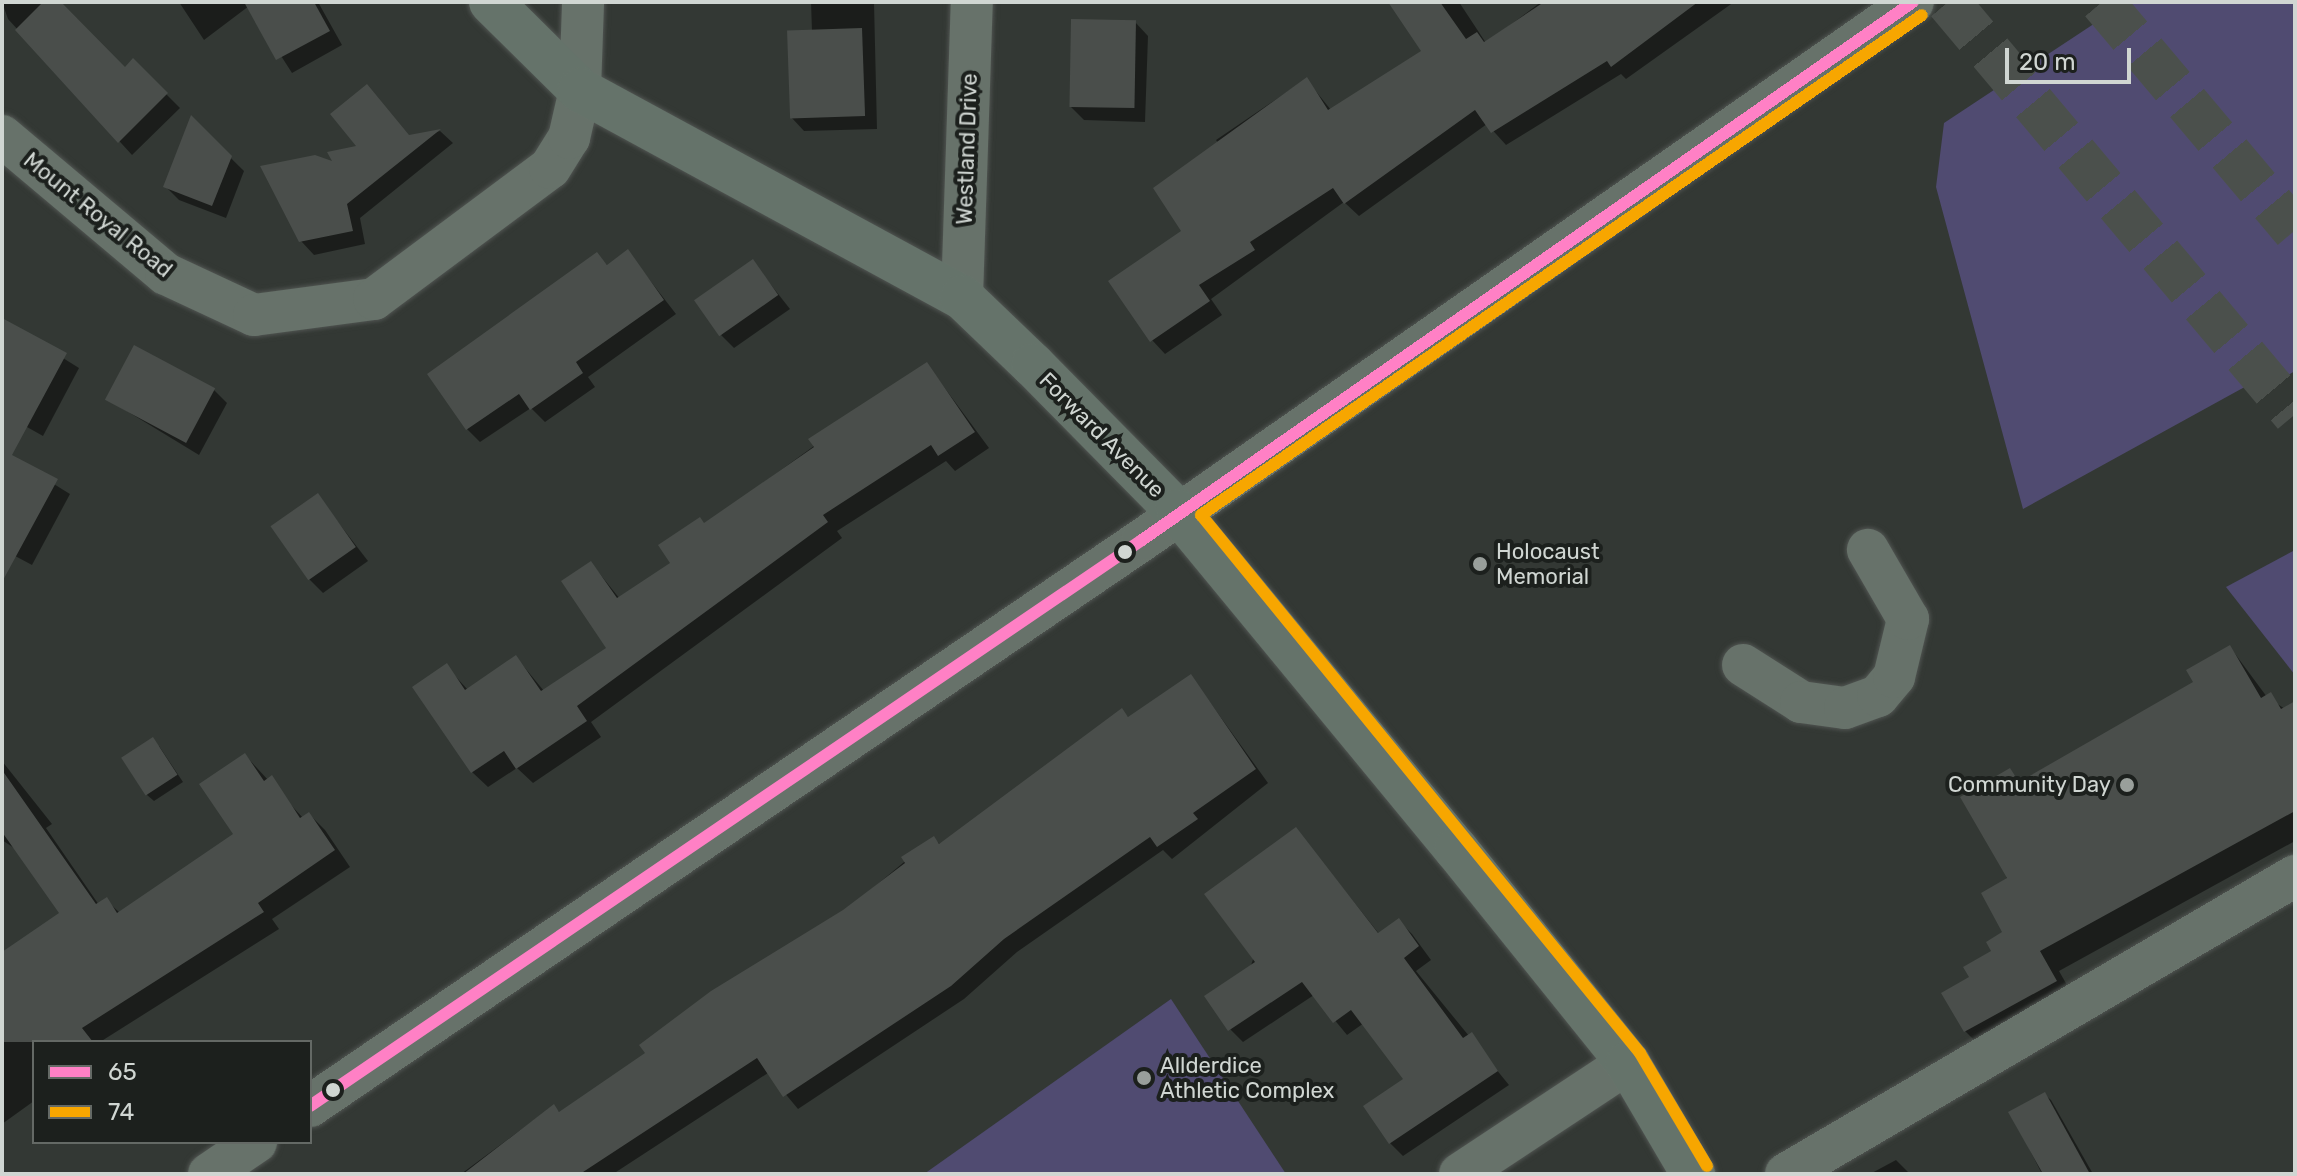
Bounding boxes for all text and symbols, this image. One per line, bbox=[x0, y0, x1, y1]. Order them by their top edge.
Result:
scale bar bbox=[2009, 32, 2135, 82]
text: 20 m bbox=[2019, 48, 2076, 76]
street label: Westland Drive bbox=[951, 73, 983, 225]
street label: Mount Royal Road bbox=[18, 147, 178, 283]
street label: Forward Avenue bbox=[1034, 367, 1170, 503]
place label: Holocaust Memorial bbox=[1496, 538, 1600, 590]
unlabelled marker bbox=[1117, 544, 1133, 560]
marker: Holocaust Memorial bbox=[1471, 555, 1489, 573]
place label: Community Day bbox=[1947, 772, 2111, 798]
marker: Community Day bbox=[2118, 776, 2136, 794]
legend bbox=[32, 1040, 312, 1144]
place label: Allderdice Athletic Complex bbox=[1160, 1052, 1334, 1104]
text: 65 bbox=[108, 1058, 137, 1086]
marker: Allderdice Athletic Complex bbox=[1135, 1069, 1153, 1087]
unlabelled marker bbox=[325, 1082, 341, 1098]
text: 74 bbox=[108, 1098, 134, 1126]

